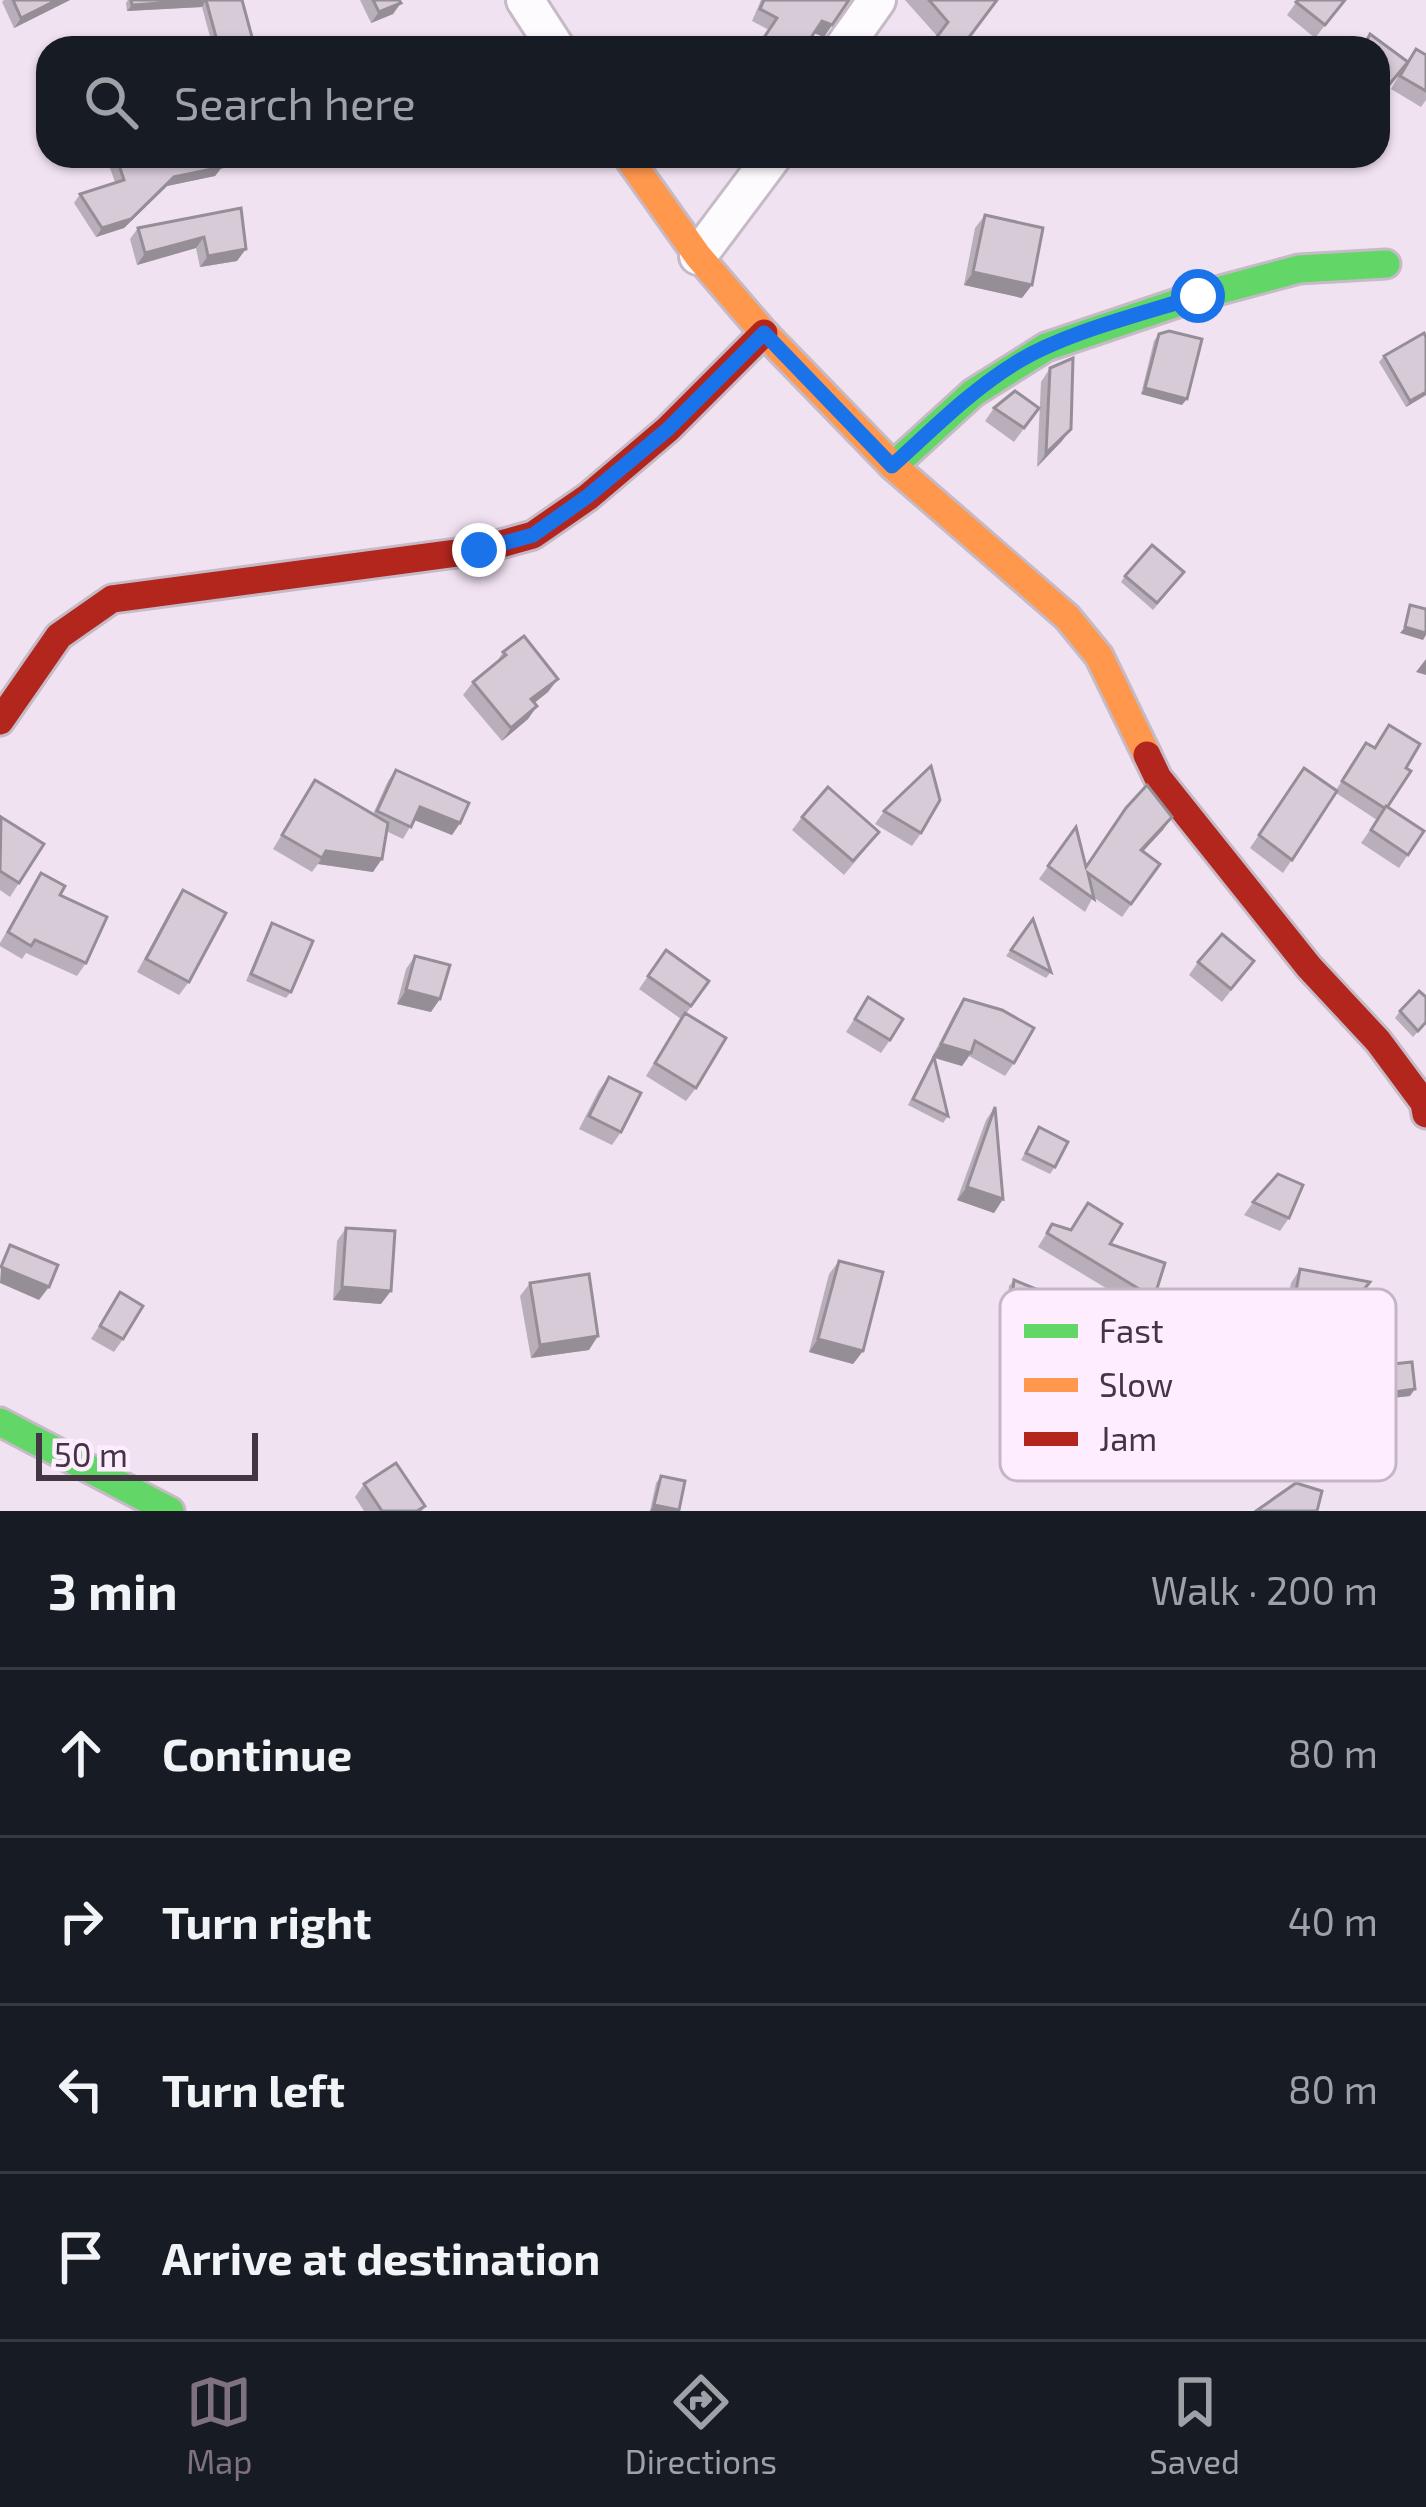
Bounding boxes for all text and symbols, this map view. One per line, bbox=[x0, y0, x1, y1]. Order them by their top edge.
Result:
search box bbox=[36, 36, 1390, 168]
icon: search bbox=[78, 69, 144, 135]
text: Search here bbox=[174, 75, 416, 129]
route start bbox=[1171, 269, 1225, 323]
route end bbox=[452, 523, 506, 577]
legend bbox=[1000, 1289, 1396, 1481]
text: Fast bbox=[1099, 1310, 1163, 1350]
text: Slow bbox=[1099, 1364, 1173, 1404]
text: Jam bbox=[1099, 1418, 1157, 1458]
scale bar bbox=[36, 1427, 258, 1480]
text: 50 m bbox=[54, 1434, 128, 1474]
text: 3 min bbox=[48, 1559, 178, 1620]
text: Walk · 200 m bbox=[1151, 1566, 1378, 1613]
icon: ahead bbox=[48, 1720, 114, 1786]
text: Continue bbox=[162, 1726, 352, 1780]
text: 80 m bbox=[1288, 1729, 1378, 1776]
icon: right bbox=[48, 1888, 114, 1954]
text: Turn right bbox=[162, 1894, 371, 1948]
text: 40 m bbox=[1288, 1897, 1378, 1944]
icon: left bbox=[48, 2056, 114, 2122]
text: Turn left bbox=[162, 2062, 345, 2116]
text: 80 m bbox=[1288, 2065, 1378, 2112]
icon: arrive bbox=[48, 2224, 114, 2290]
text: Arrive at destination bbox=[162, 2230, 600, 2284]
tab: Map bbox=[186, 2369, 252, 2481]
tab: Directions bbox=[625, 2369, 777, 2481]
tab: Saved bbox=[1149, 2369, 1240, 2481]

